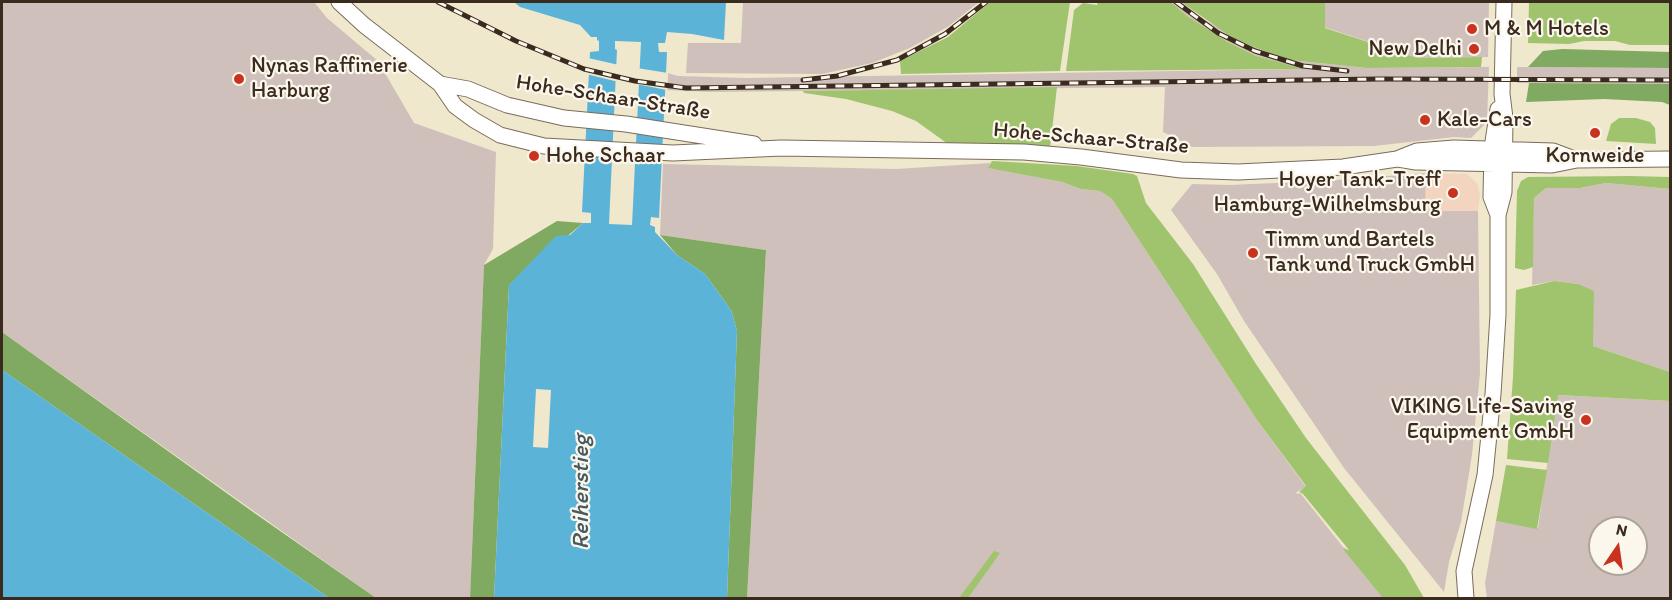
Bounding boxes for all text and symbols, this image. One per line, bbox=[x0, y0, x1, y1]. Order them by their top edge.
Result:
place label: M & M Hotels bbox=[1484, 16, 1609, 42]
marker: M & M Hotels bbox=[1465, 22, 1479, 36]
place label: New Delhi bbox=[1369, 36, 1462, 62]
marker: New Delhi bbox=[1467, 42, 1481, 56]
place label: Nynas Raffinerie Harburg bbox=[251, 53, 408, 104]
street label: Hohe-Schaar-Straße bbox=[514, 70, 712, 126]
marker: Nynas Raffinerie Harburg bbox=[232, 72, 246, 86]
place label: Kale-Cars bbox=[1437, 107, 1532, 133]
marker: Kale-Cars bbox=[1418, 113, 1432, 127]
street label: Hohe-Schaar-Straße bbox=[992, 117, 1190, 161]
marker: Kornweide bbox=[1588, 126, 1602, 140]
place label: Hohe Schaar bbox=[546, 143, 665, 169]
place label: Kornweide bbox=[1545, 143, 1645, 169]
marker: Hohe Schaar bbox=[527, 149, 541, 163]
place label: Hoyer Tank-Treff Hamburg-Wilhelmsburg bbox=[1214, 167, 1441, 218]
marker: Hoyer Tank-Treff Hamburg-Wilhelmsburg bbox=[1446, 186, 1460, 200]
place label: Timm und Bartels Tank und Truck GmbH bbox=[1265, 227, 1475, 278]
marker: Timm und Bartels Tank und Truck GmbH bbox=[1246, 246, 1260, 260]
place label: VIKING Life-Saving Equipment GmbH bbox=[1391, 394, 1574, 446]
marker: VIKING Life-Saving Equipment GmbH bbox=[1579, 413, 1593, 427]
water label: Reiherstieg bbox=[568, 434, 596, 550]
north arrow bbox=[1588, 516, 1648, 576]
text: N bbox=[1614, 519, 1629, 540]

